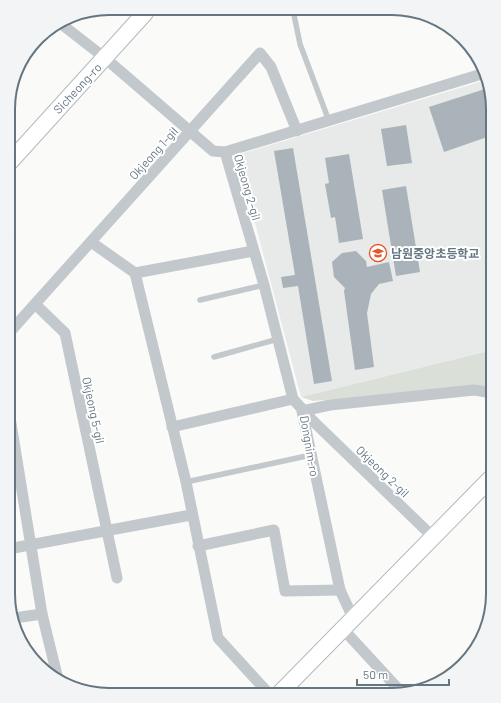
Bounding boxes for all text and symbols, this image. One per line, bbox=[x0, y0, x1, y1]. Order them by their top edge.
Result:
street label: Sicheong-ro bbox=[50, 60, 104, 116]
street label: Okjeong 1-gil bbox=[126, 124, 180, 182]
street label: Okjeong 2-gil bbox=[232, 152, 264, 222]
school or university icon: 남원중앙초등학교 bbox=[368, 243, 388, 263]
place label: 남원중앙초등학교 bbox=[391, 246, 479, 260]
street label: Okjeong 5-gil bbox=[80, 375, 108, 445]
street label: Dongnim-ro bbox=[298, 414, 322, 478]
street label: Okjeong 2-gil bbox=[354, 442, 412, 500]
scale bar bbox=[357, 661, 449, 687]
text: 50 m bbox=[363, 667, 388, 681]

